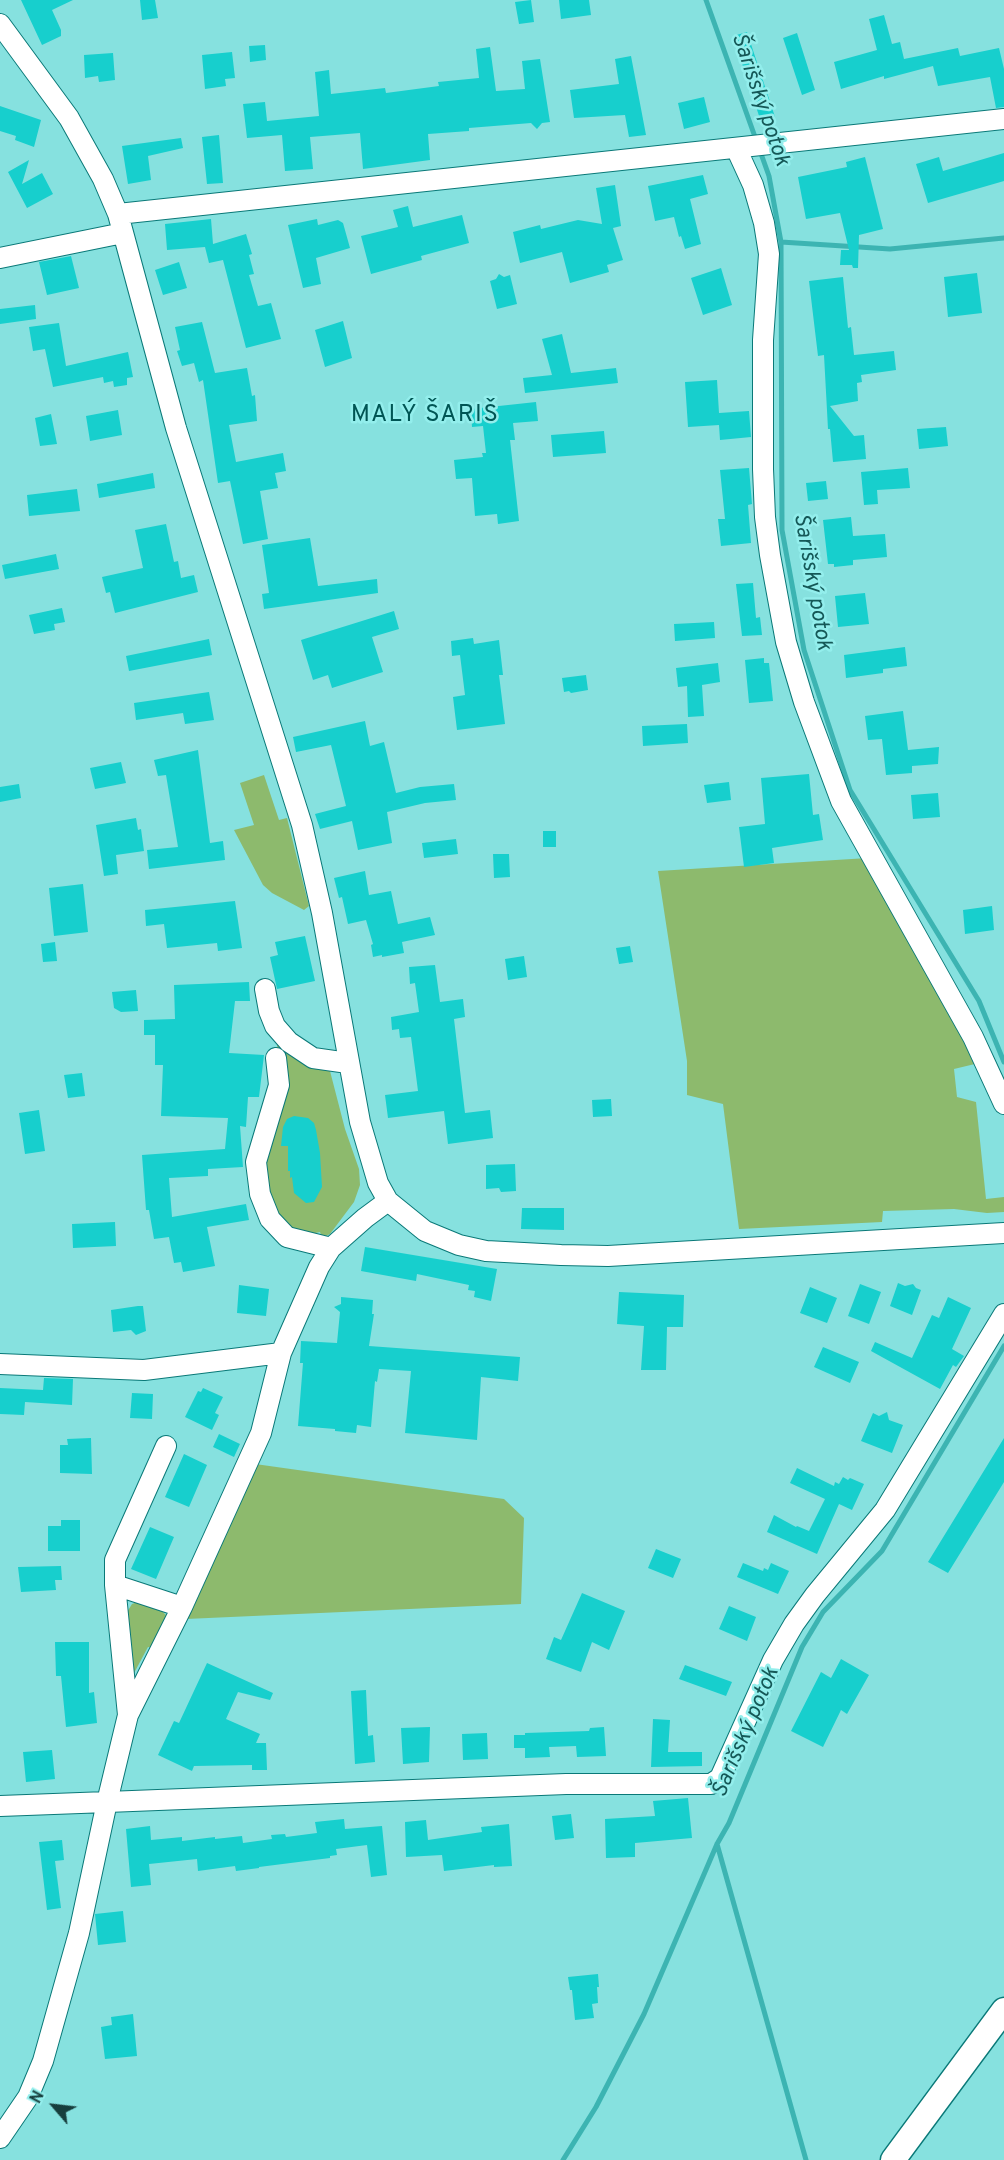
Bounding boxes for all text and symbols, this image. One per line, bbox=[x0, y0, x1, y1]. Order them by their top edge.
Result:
water label: Šarišský potok bbox=[724, 30, 794, 170]
district label: MALÝ ŠARIŠ bbox=[351, 402, 499, 430]
water label: Šarišský potok bbox=[786, 511, 836, 653]
water label: Šarišský potok bbox=[708, 1664, 786, 1802]
north arrow bbox=[24, 2076, 84, 2136]
text: N bbox=[27, 2088, 50, 2107]

